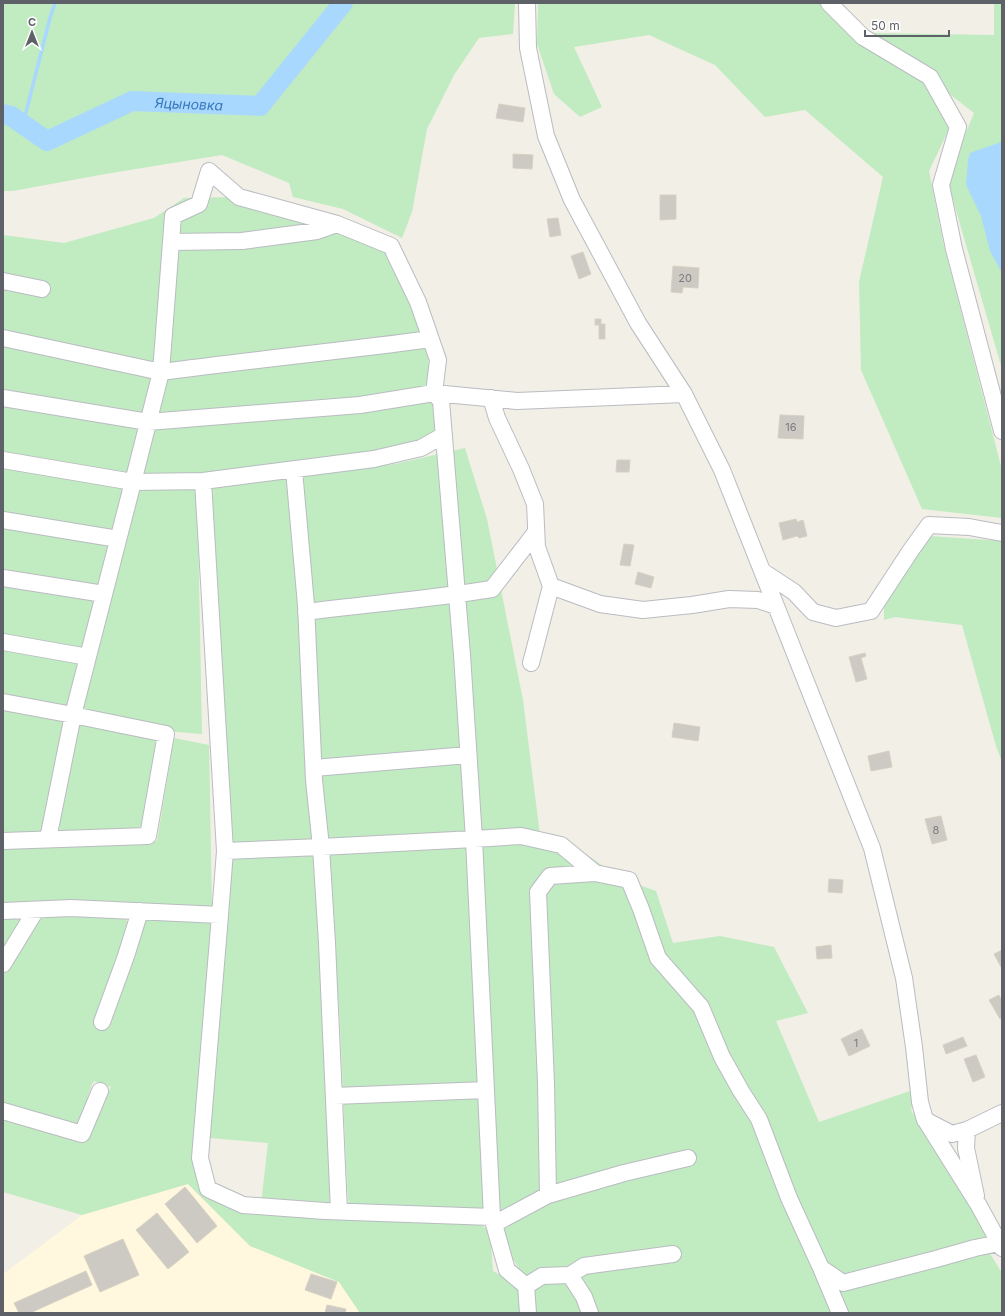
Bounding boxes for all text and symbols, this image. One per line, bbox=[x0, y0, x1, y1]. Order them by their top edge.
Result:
north arrow bbox=[12, 12, 52, 52]
scale bar bbox=[865, 12, 949, 38]
text: С bbox=[28, 15, 36, 29]
text: 50 m bbox=[871, 18, 900, 33]
water label: Яцыновка bbox=[153, 93, 224, 113]
house number: 20 bbox=[678, 271, 692, 285]
house number: 16 bbox=[785, 420, 797, 434]
house number: 8 bbox=[933, 823, 940, 837]
house number: 1 bbox=[854, 1036, 858, 1050]

